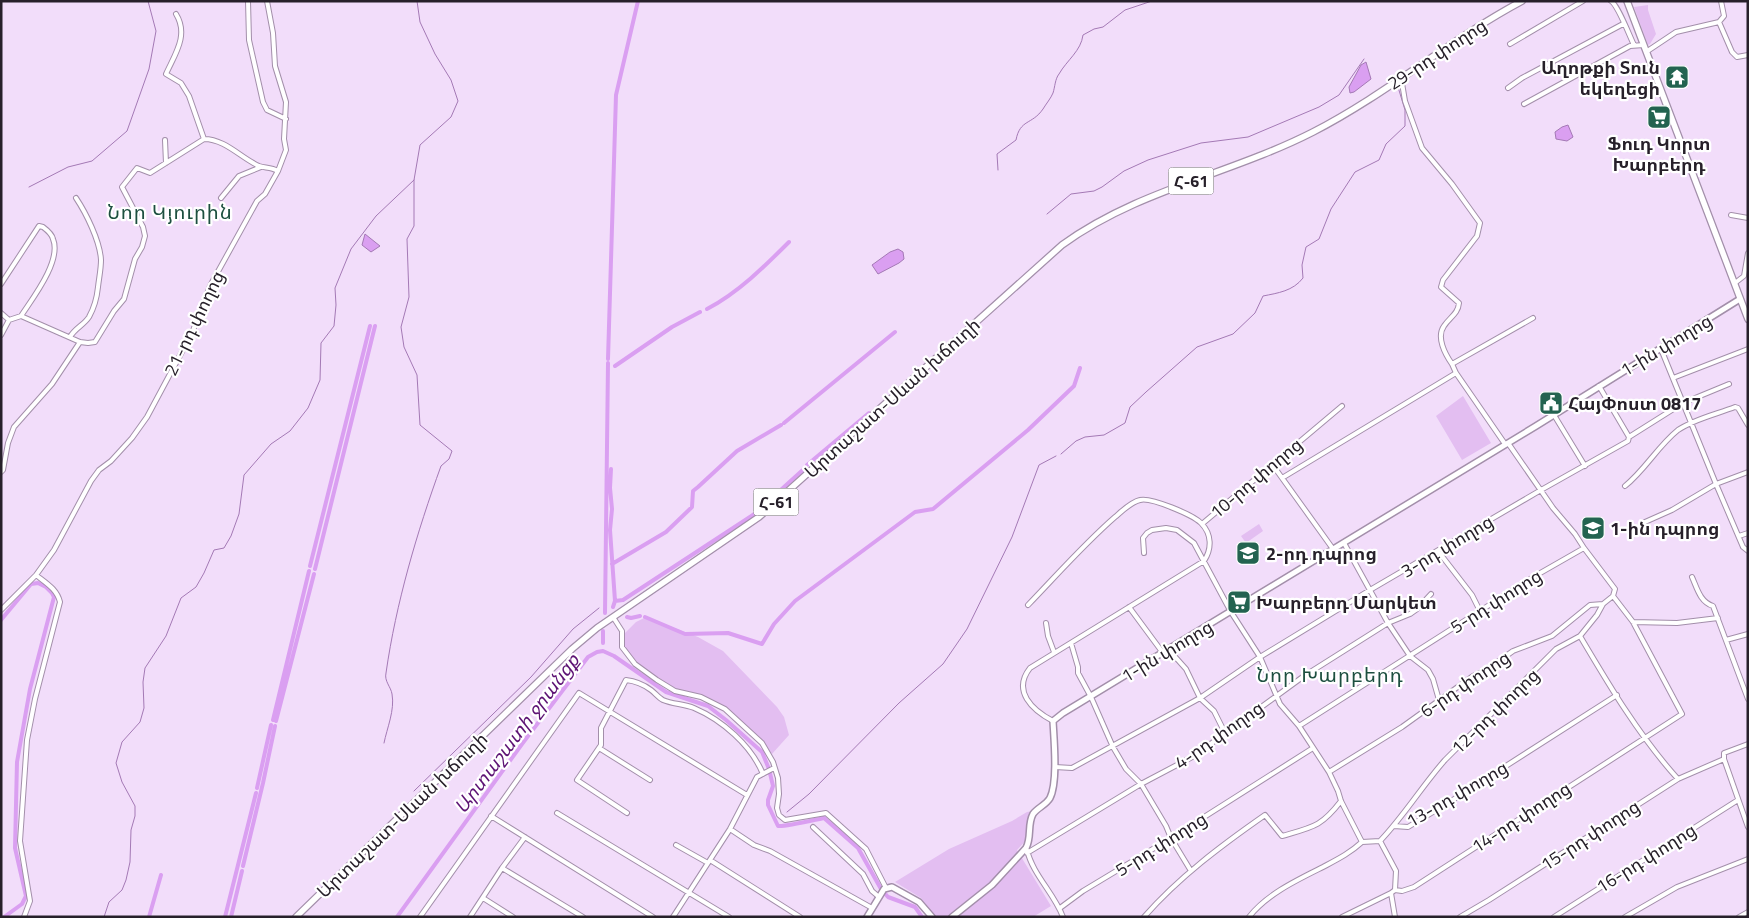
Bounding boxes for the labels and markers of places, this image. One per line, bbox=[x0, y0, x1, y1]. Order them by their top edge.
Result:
place label: Աղոթքի Տուն եկեղեցի bbox=[1541, 54, 1660, 102]
temple icon: Աղոթքի Տուն եկեղեցի bbox=[1664, 64, 1690, 90]
supermarket icon: Ֆուդ Կորտ Խարբերդ bbox=[1646, 104, 1672, 130]
place label: Ֆուդ Կորտ Խարբերդ bbox=[1608, 130, 1710, 178]
public building icon: ՀայՓոստ 0817 bbox=[1538, 390, 1564, 416]
place label: ՀայՓոստ 0817 bbox=[1568, 390, 1701, 417]
school or university icon: 1-ին դպրոց bbox=[1580, 515, 1606, 541]
place label: 1-ին դպրոց bbox=[1610, 515, 1719, 542]
school or university icon: 2-րդ դպրոց bbox=[1235, 540, 1261, 566]
place label: 2-րդ դպրոց bbox=[1266, 540, 1377, 567]
supermarket icon: Խարբերդ Մարկետ bbox=[1226, 589, 1252, 615]
place label: Խարբերդ Մարկետ bbox=[1256, 589, 1437, 616]

